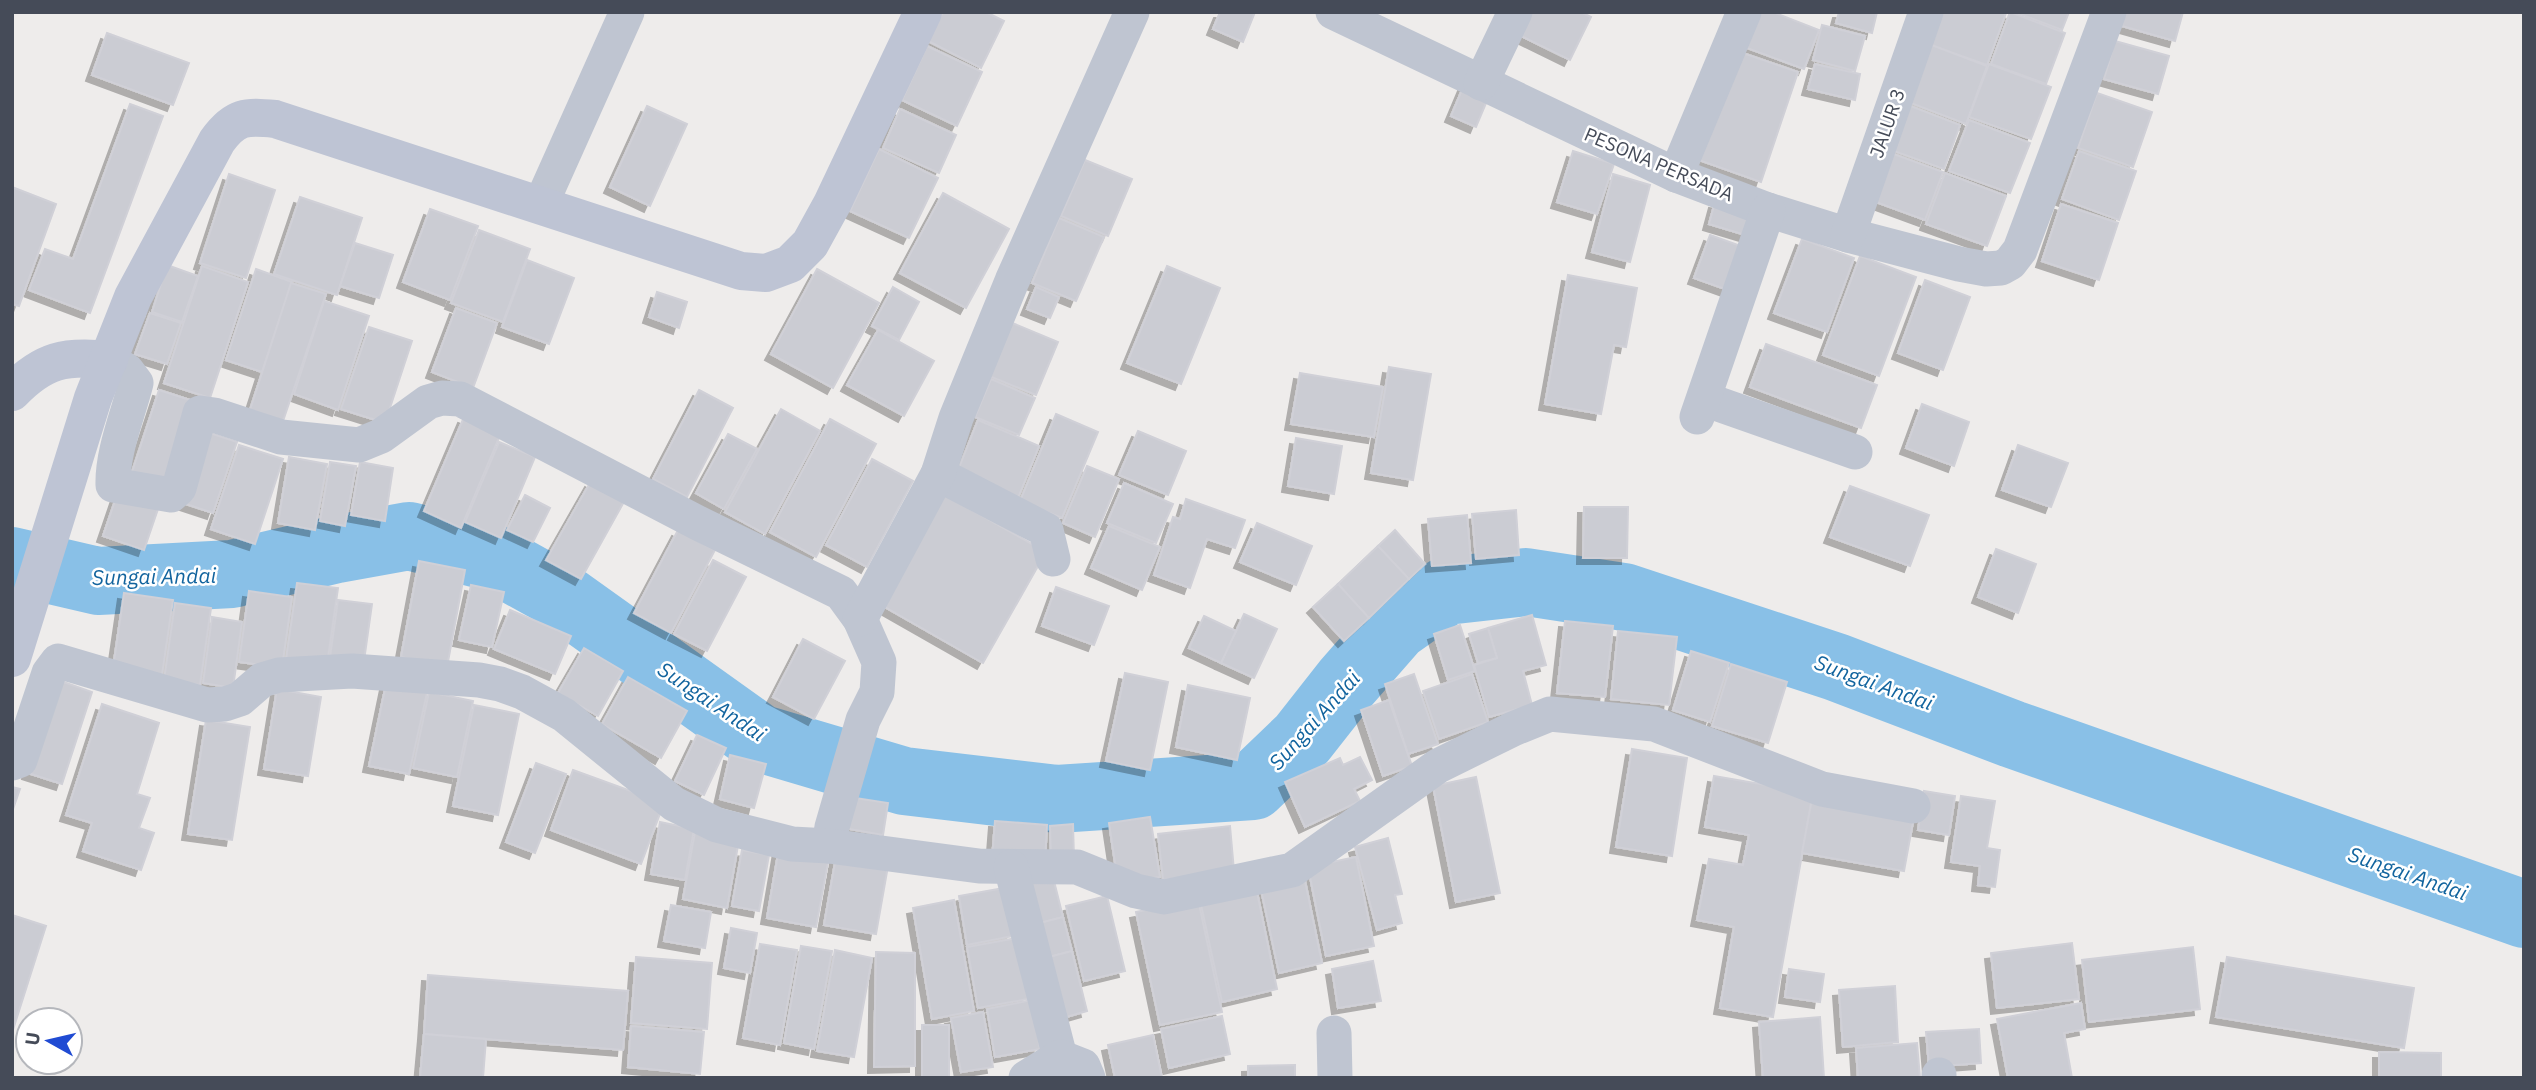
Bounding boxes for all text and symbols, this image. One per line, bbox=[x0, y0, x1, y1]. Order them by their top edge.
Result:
street label: JALUR 3 bbox=[1864, 85, 1910, 161]
street label: PESONA PERSADA bbox=[1581, 122, 1737, 206]
water label: Sungai Andai bbox=[92, 561, 217, 591]
water label: Sungai Andai bbox=[1811, 648, 1938, 717]
water label: Sungai Andai bbox=[653, 655, 772, 748]
water label: Sungai Andai bbox=[1262, 664, 1366, 776]
water label: Sungai Andai bbox=[2345, 840, 2472, 907]
north arrow bbox=[14, 1006, 84, 1076]
text: U bbox=[19, 1030, 45, 1047]

